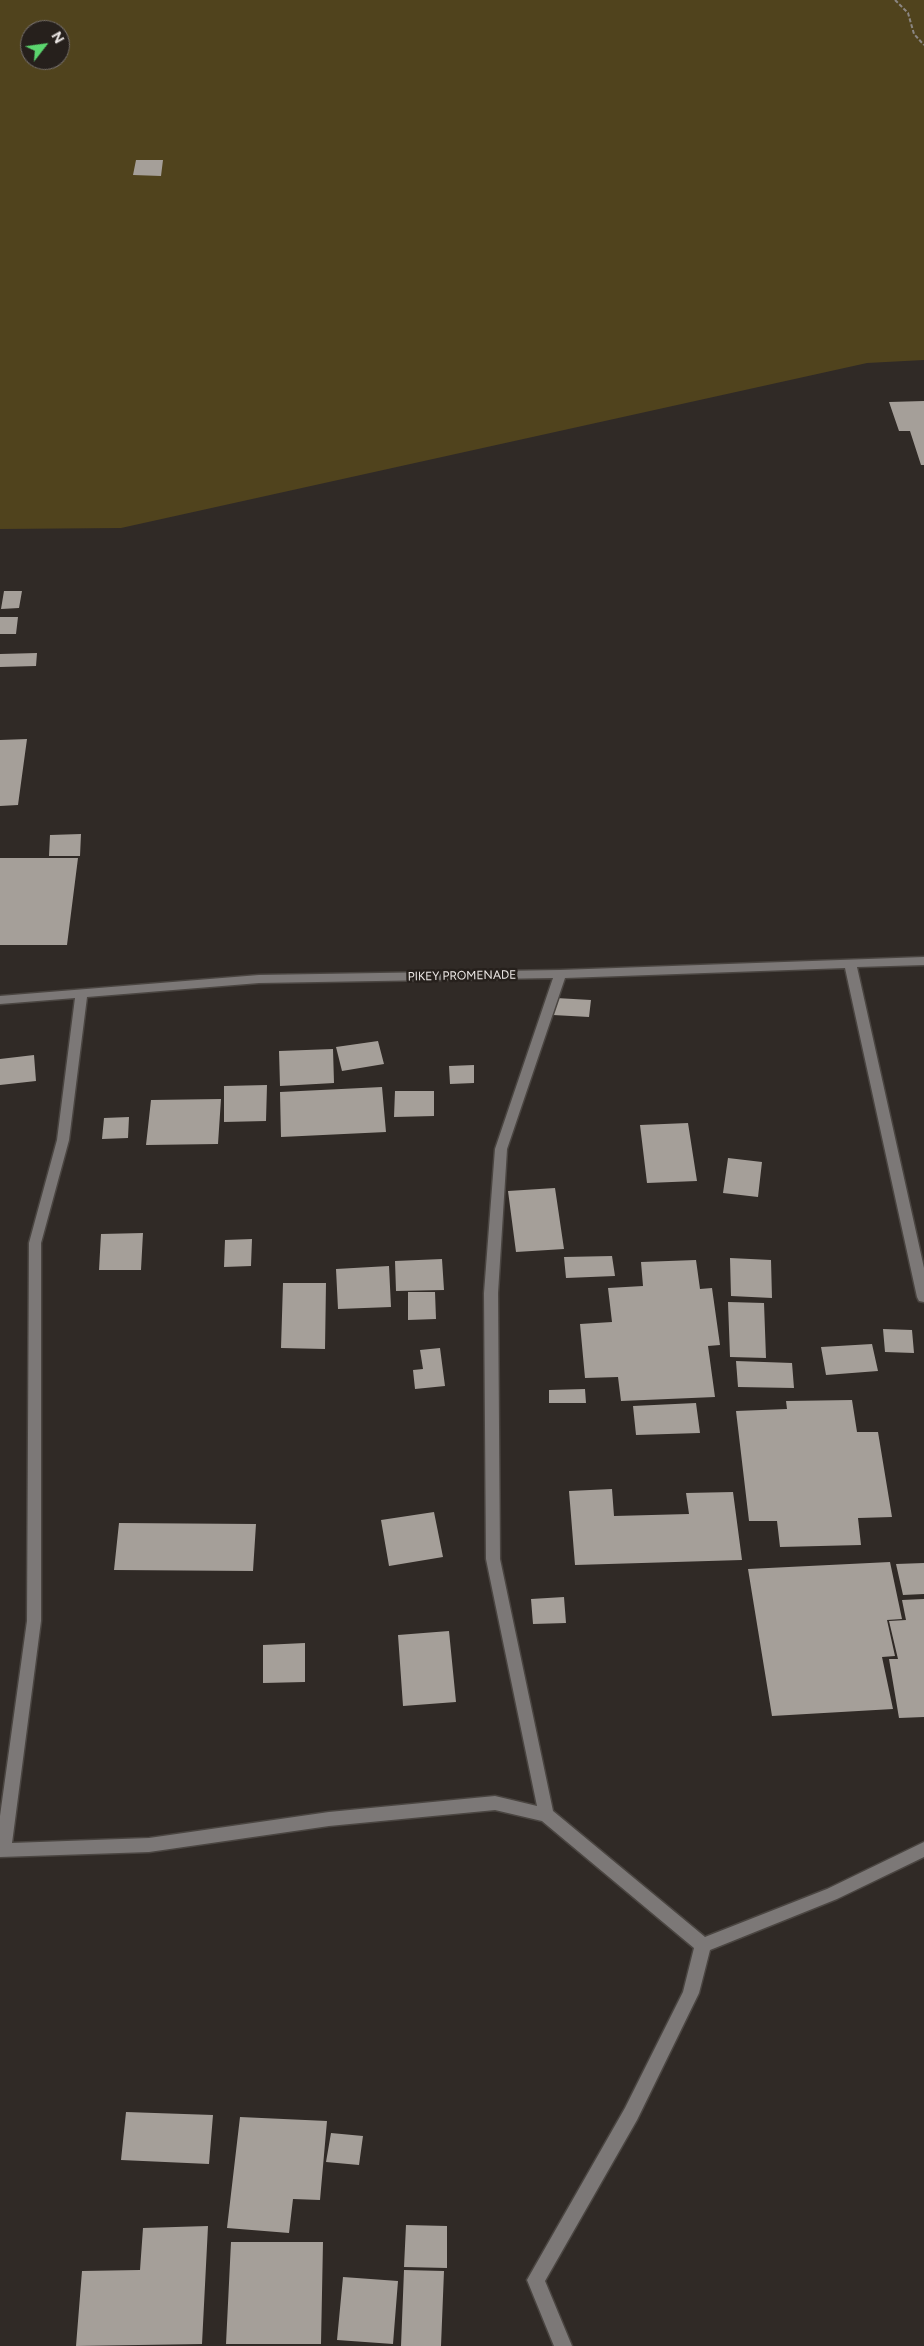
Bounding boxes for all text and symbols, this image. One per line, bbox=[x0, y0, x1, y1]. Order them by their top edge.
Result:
north arrow bbox=[20, 20, 70, 70]
text: N bbox=[47, 29, 68, 47]
street label: PIKEY PROMENADE bbox=[408, 968, 516, 984]

